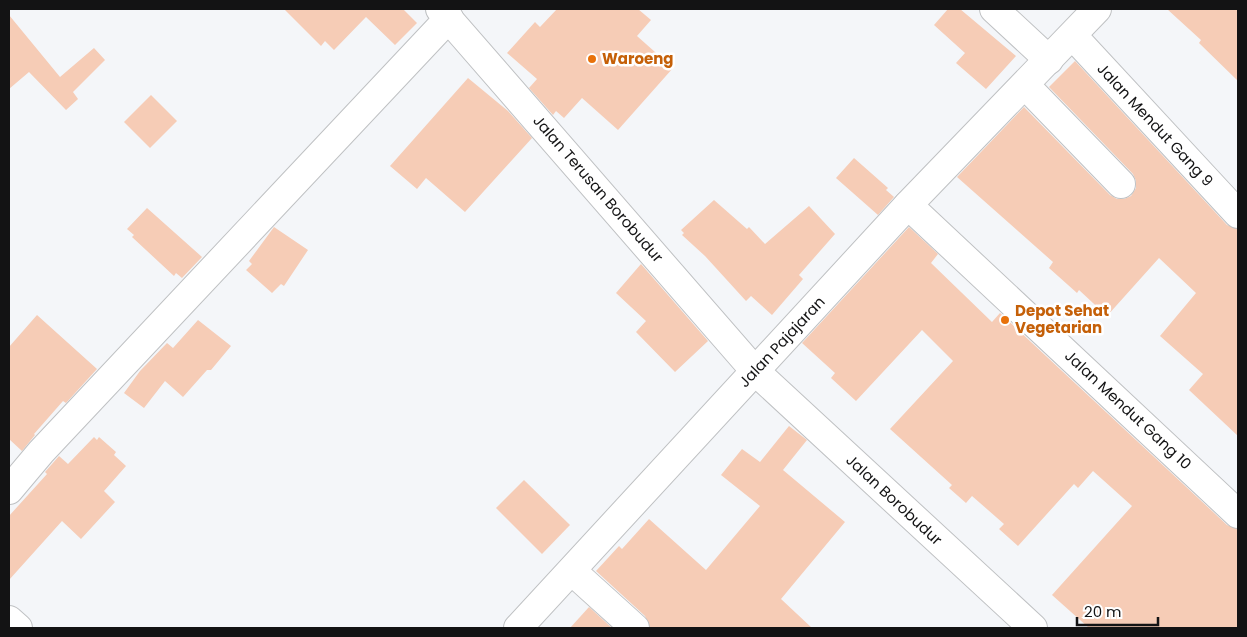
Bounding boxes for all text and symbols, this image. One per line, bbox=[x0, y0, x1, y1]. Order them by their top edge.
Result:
place label: Waroeng bbox=[602, 48, 673, 69]
marker: Waroeng bbox=[586, 53, 598, 65]
street label: Jalan Mendut Gang 9 bbox=[1093, 58, 1218, 191]
street label: Jalan Terusan Borobudur bbox=[529, 111, 668, 267]
street label: Jalan Pajajaran bbox=[734, 292, 829, 392]
place label: Depot Sehat Vegetarian bbox=[1015, 300, 1109, 338]
marker: Depot Sehat Vegetarian bbox=[999, 314, 1011, 326]
street label: Jalan Mendut Gang 10 bbox=[1060, 345, 1196, 474]
street label: Jalan Borobudur bbox=[842, 449, 947, 550]
scale bar bbox=[1077, 594, 1158, 626]
text: 20 m bbox=[1084, 601, 1122, 622]

